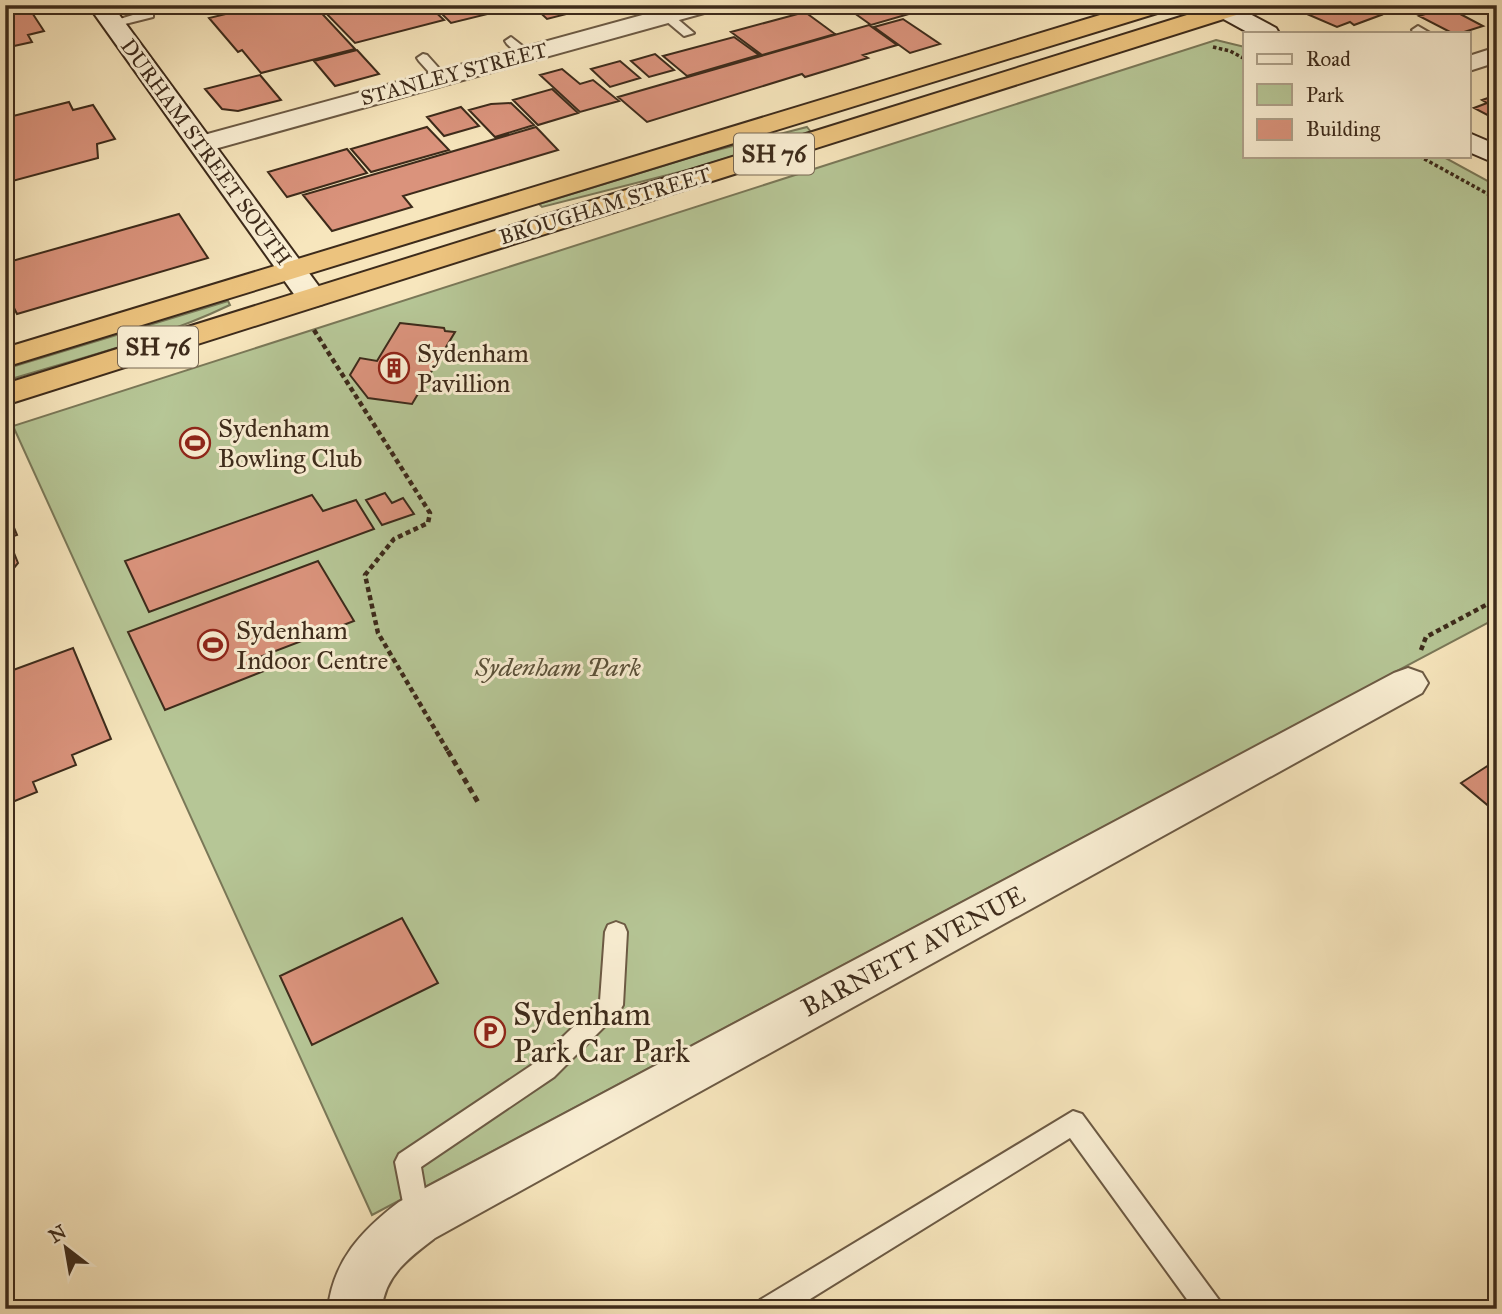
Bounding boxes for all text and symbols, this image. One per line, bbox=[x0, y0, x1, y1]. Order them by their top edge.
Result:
legend bbox=[1243, 32, 1470, 158]
street label: DURHAM STREET SOUTH bbox=[115, 34, 297, 270]
street label: STANLEY STREET bbox=[358, 37, 550, 111]
text: Road bbox=[1306, 46, 1351, 72]
text: Park bbox=[1306, 82, 1344, 108]
text: Building bbox=[1306, 116, 1380, 142]
road number: SH 76 bbox=[734, 134, 814, 174]
street label: BROUGHAM STREET bbox=[496, 161, 714, 251]
road number: SH 76 bbox=[118, 326, 198, 368]
place label: Sydenham Pavillion bbox=[417, 337, 529, 399]
building icon: Sydenham Pavillion bbox=[377, 351, 411, 385]
place label: Sydenham Bowling Club bbox=[218, 412, 362, 474]
sports icon: Sydenham Bowling Club bbox=[178, 426, 212, 460]
place label: Sydenham Indoor Centre bbox=[236, 614, 388, 676]
sports icon: Sydenham Indoor Centre bbox=[196, 628, 230, 662]
park label: Sydenham Park bbox=[474, 651, 641, 683]
street label: BARNETT AVENUE bbox=[796, 878, 1030, 1024]
place label: Sydenham Park Car Park bbox=[513, 995, 690, 1071]
parking icon: Sydenham Park Car Park bbox=[473, 1015, 507, 1049]
north arrow bbox=[32, 1212, 102, 1282]
text: N bbox=[45, 1220, 70, 1248]

